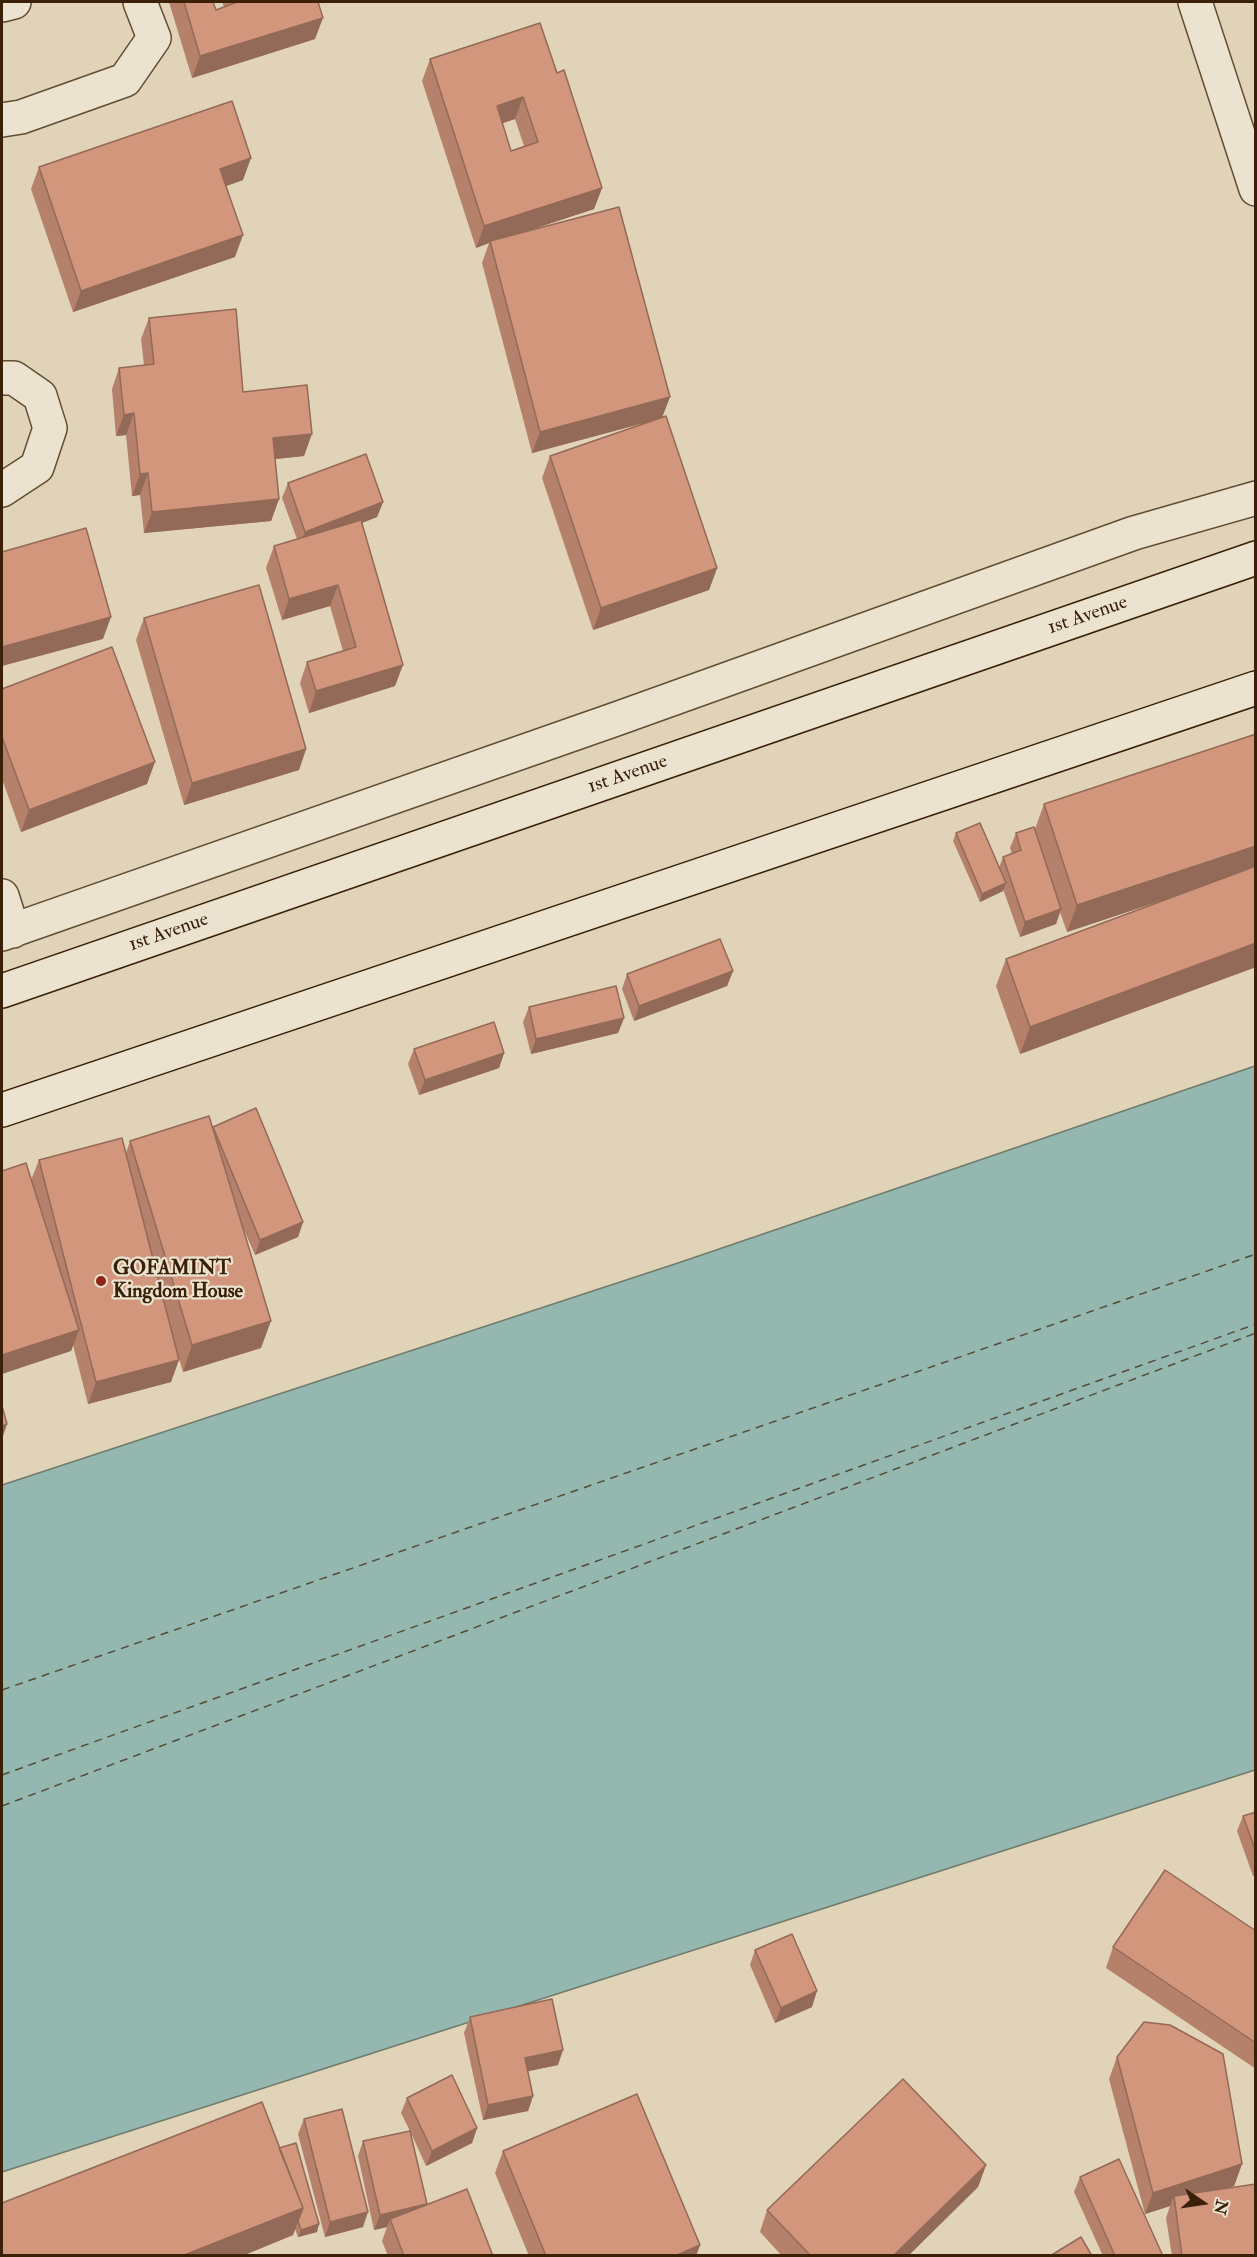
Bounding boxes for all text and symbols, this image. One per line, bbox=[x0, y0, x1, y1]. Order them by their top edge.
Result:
street label: 1st Avenue bbox=[1045, 591, 1131, 641]
street label: 1st Avenue bbox=[585, 750, 671, 800]
street label: 1st Avenue bbox=[126, 908, 212, 958]
place label: GOFAMINT Kingdom House bbox=[113, 1258, 243, 1305]
marker: GOFAMINT Kingdom House bbox=[94, 1274, 108, 1288]
north arrow bbox=[1173, 2173, 1233, 2233]
text: N bbox=[1209, 2198, 1232, 2216]

